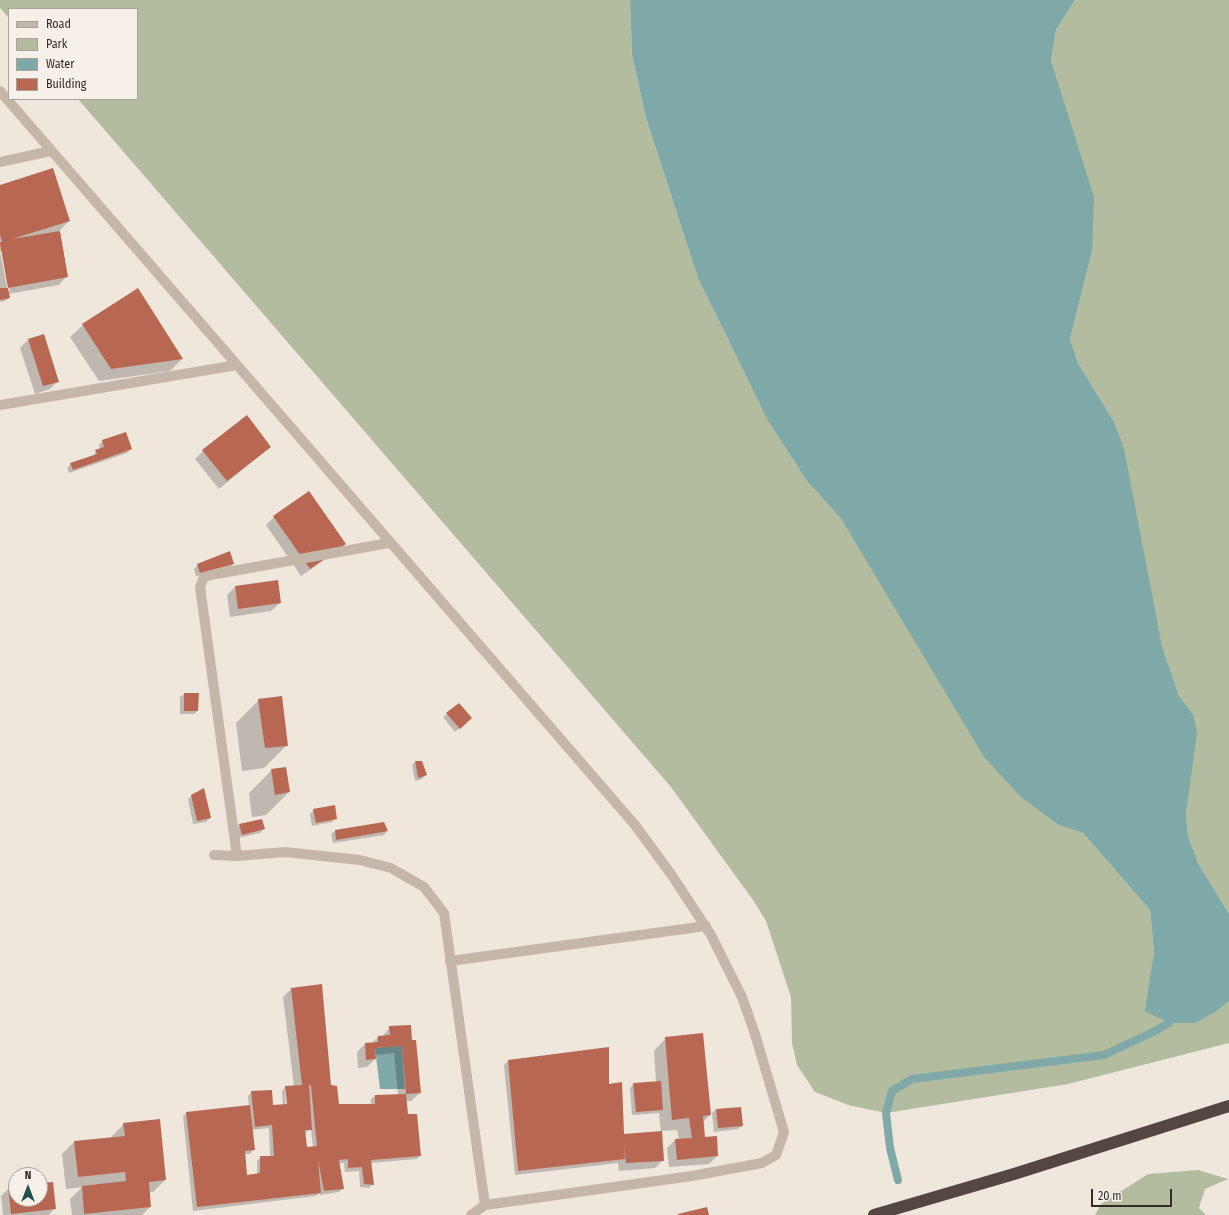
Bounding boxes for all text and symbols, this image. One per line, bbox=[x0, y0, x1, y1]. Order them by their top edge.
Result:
legend bbox=[8, 8, 138, 100]
text: Road bbox=[46, 17, 71, 31]
text: Park bbox=[46, 37, 67, 51]
text: Water bbox=[46, 57, 74, 71]
text: Building bbox=[46, 77, 86, 91]
north arrow bbox=[8, 1167, 48, 1207]
text: N bbox=[25, 1169, 31, 1182]
scale bar bbox=[1093, 1181, 1174, 1207]
text: 20 m bbox=[1098, 1189, 1122, 1203]

